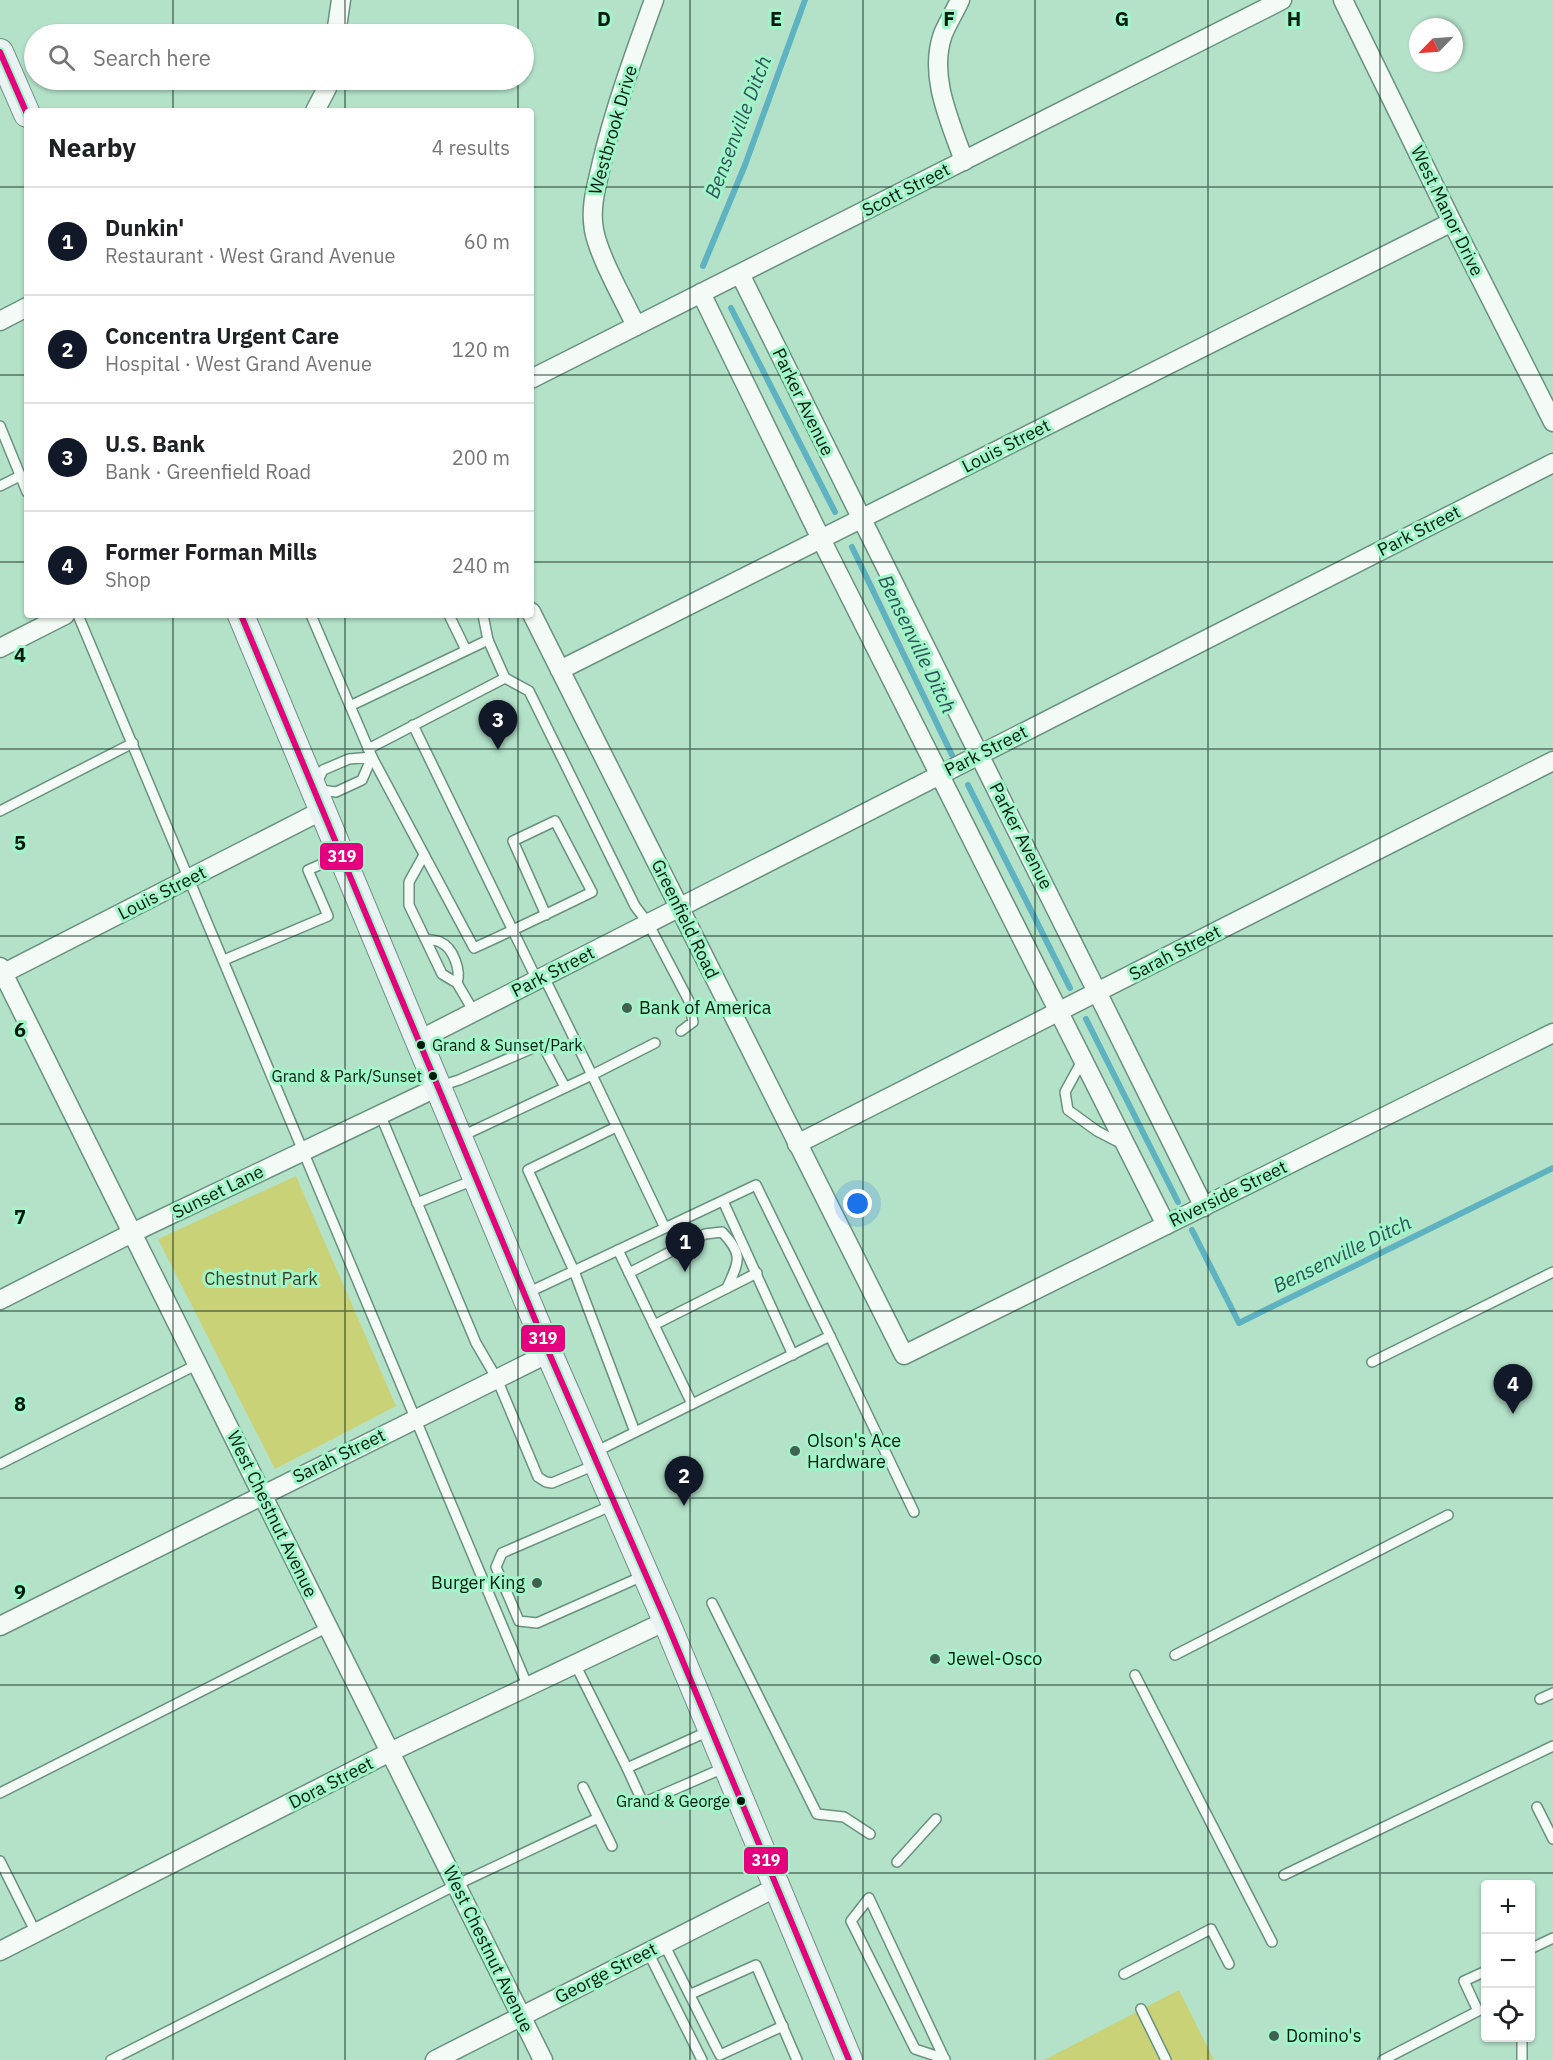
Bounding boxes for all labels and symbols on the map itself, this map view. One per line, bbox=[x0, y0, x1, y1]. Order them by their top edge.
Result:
text: D bbox=[597, 5, 611, 32]
text: E bbox=[770, 5, 782, 32]
text: F bbox=[943, 5, 955, 32]
text: G bbox=[1115, 5, 1129, 32]
text: H bbox=[1287, 5, 1301, 32]
north arrow bbox=[1409, 18, 1463, 72]
water label: Bensenville Ditch bbox=[698, 52, 777, 202]
street label: Westbrook Drive bbox=[583, 63, 642, 197]
street label: West Manor Drive bbox=[1406, 142, 1489, 280]
street label: Scott Street bbox=[858, 158, 954, 222]
street label: Parker Avenue bbox=[767, 344, 839, 459]
street label: Louis Street bbox=[958, 414, 1054, 478]
street label: Park Street bbox=[1373, 500, 1464, 561]
water label: Bensenville Ditch bbox=[872, 570, 963, 717]
text: 4 bbox=[14, 641, 26, 668]
pin: 3 bbox=[478, 700, 518, 750]
street label: Park Street bbox=[940, 720, 1031, 781]
street label: Parker Avenue bbox=[985, 778, 1058, 893]
text: 5 bbox=[14, 829, 26, 856]
line badge: 319 bbox=[319, 842, 364, 871]
text: 319 bbox=[328, 846, 356, 866]
street label: Greenfield Road bbox=[647, 855, 724, 982]
street label: Louis Street bbox=[114, 861, 210, 925]
street label: Sarah Street bbox=[1125, 920, 1225, 986]
street label: Park Street bbox=[507, 941, 598, 1002]
place label: Bank of America bbox=[639, 996, 772, 1019]
marker: Bank of America bbox=[620, 1001, 634, 1015]
text: 6 bbox=[14, 1016, 26, 1043]
place label: Grand & Sunset/Park bbox=[432, 1035, 583, 1055]
marker: Grand & Sunset/Park bbox=[415, 1039, 427, 1051]
place label: Grand & Park/Sunset bbox=[272, 1066, 422, 1086]
marker: Grand & Park/Sunset bbox=[427, 1070, 439, 1082]
street label: Riverside Street bbox=[1165, 1155, 1291, 1232]
street label: Sunset Lane bbox=[168, 1160, 267, 1224]
your location bbox=[843, 1189, 872, 1218]
text: 7 bbox=[14, 1203, 26, 1230]
water label: Bensenville Ditch bbox=[1268, 1208, 1415, 1299]
pin: 1 bbox=[666, 1222, 704, 1272]
park label: Chestnut Park bbox=[204, 1267, 318, 1290]
line badge: 319 bbox=[520, 1324, 566, 1353]
text: 319 bbox=[529, 1328, 557, 1348]
pin: 4 bbox=[1494, 1364, 1532, 1414]
text: 8 bbox=[14, 1390, 26, 1417]
street label: Sarah Street bbox=[289, 1423, 389, 1488]
street label: West Chestnut Avenue bbox=[222, 1427, 323, 1601]
place label: Olson's Ace Hardware bbox=[807, 1429, 901, 1473]
marker: Olson's Ace Hardware bbox=[788, 1444, 802, 1458]
pin: 2 bbox=[664, 1456, 704, 1506]
place label: Burger King bbox=[431, 1571, 525, 1594]
marker: Burger King bbox=[530, 1576, 544, 1590]
text: 9 bbox=[14, 1578, 26, 1605]
place label: Jewel-Osco bbox=[947, 1647, 1042, 1670]
marker: Jewel-Osco bbox=[928, 1652, 942, 1666]
street label: Dora Street bbox=[285, 1751, 377, 1814]
place label: Grand & George bbox=[616, 1791, 730, 1811]
marker: Grand & George bbox=[735, 1795, 747, 1807]
line badge: 319 bbox=[743, 1846, 789, 1875]
text: 319 bbox=[752, 1850, 780, 1870]
street label: West Chestnut Avenue bbox=[438, 1862, 539, 2036]
street label: George Street bbox=[551, 1937, 661, 2008]
place label: Domino's bbox=[1286, 2024, 1361, 2047]
marker: Domino's bbox=[1267, 2029, 1281, 2043]

